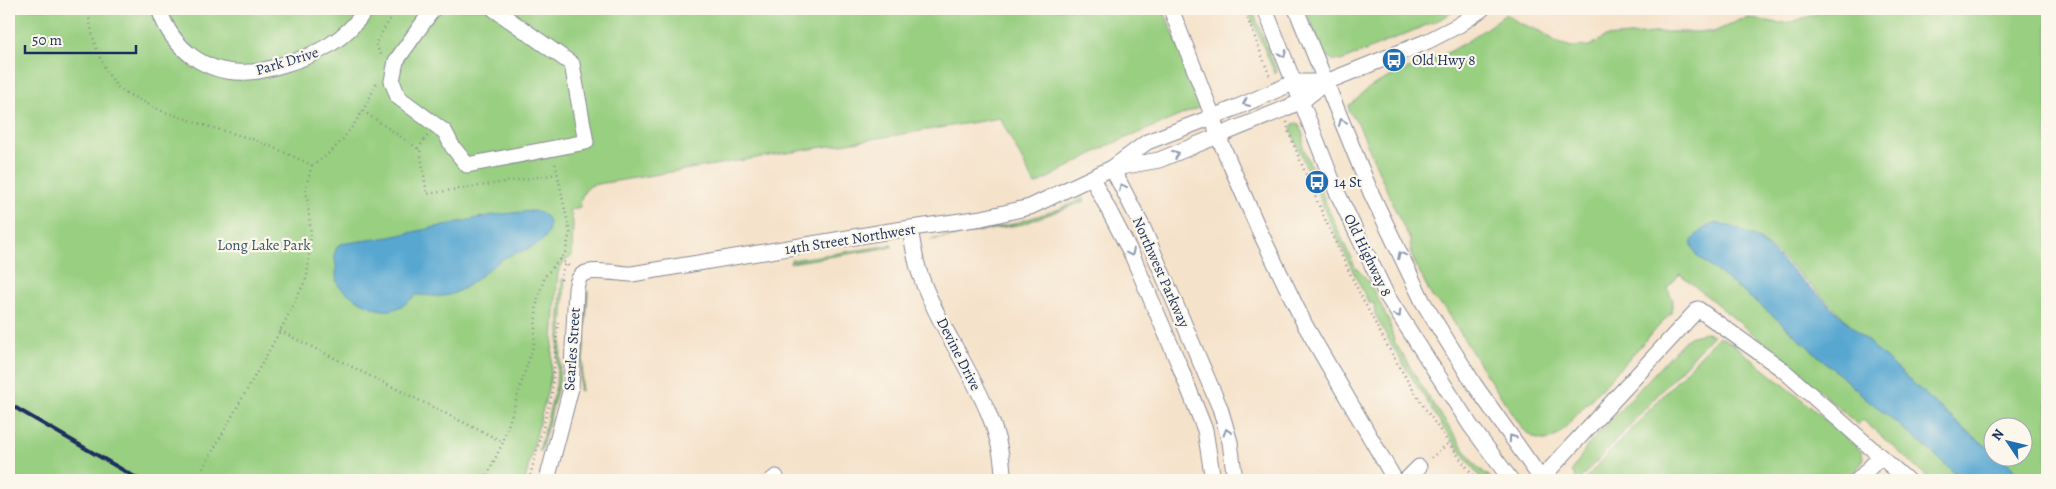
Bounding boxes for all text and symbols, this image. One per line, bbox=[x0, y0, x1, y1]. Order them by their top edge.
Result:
scale bar bbox=[25, 22, 136, 54]
text: 50 m bbox=[32, 30, 62, 50]
street label: Park Drive bbox=[253, 42, 321, 80]
bus stop icon: Old Hwy 8 bbox=[1381, 47, 1407, 73]
one-way arrow bbox=[1277, 49, 1287, 58]
place label: Old Hwy 8 bbox=[1412, 50, 1475, 70]
one-way arrow bbox=[1242, 97, 1251, 108]
one-way arrow bbox=[1338, 118, 1348, 127]
one-way arrow bbox=[1171, 149, 1180, 160]
bus stop icon: 14 St bbox=[1304, 169, 1330, 195]
place label: 14 St bbox=[1334, 172, 1362, 192]
one-way arrow bbox=[1118, 183, 1128, 192]
street label: Old Highway 8 bbox=[1339, 210, 1397, 300]
street label: Northwest Parkway bbox=[1128, 213, 1195, 331]
street label: 14th Street Northwest bbox=[783, 219, 917, 259]
park label: Long Lake Park bbox=[217, 235, 311, 255]
one-way arrow bbox=[1125, 247, 1135, 256]
one-way arrow bbox=[1397, 251, 1407, 260]
street label: Searles Street bbox=[559, 307, 585, 391]
one-way arrow bbox=[1392, 309, 1401, 318]
street label: Devine Drive bbox=[932, 314, 986, 394]
north arrow bbox=[1984, 416, 2034, 466]
text: N bbox=[1987, 425, 2008, 444]
one-way arrow bbox=[1223, 429, 1233, 437]
one-way arrow bbox=[1509, 434, 1518, 444]

